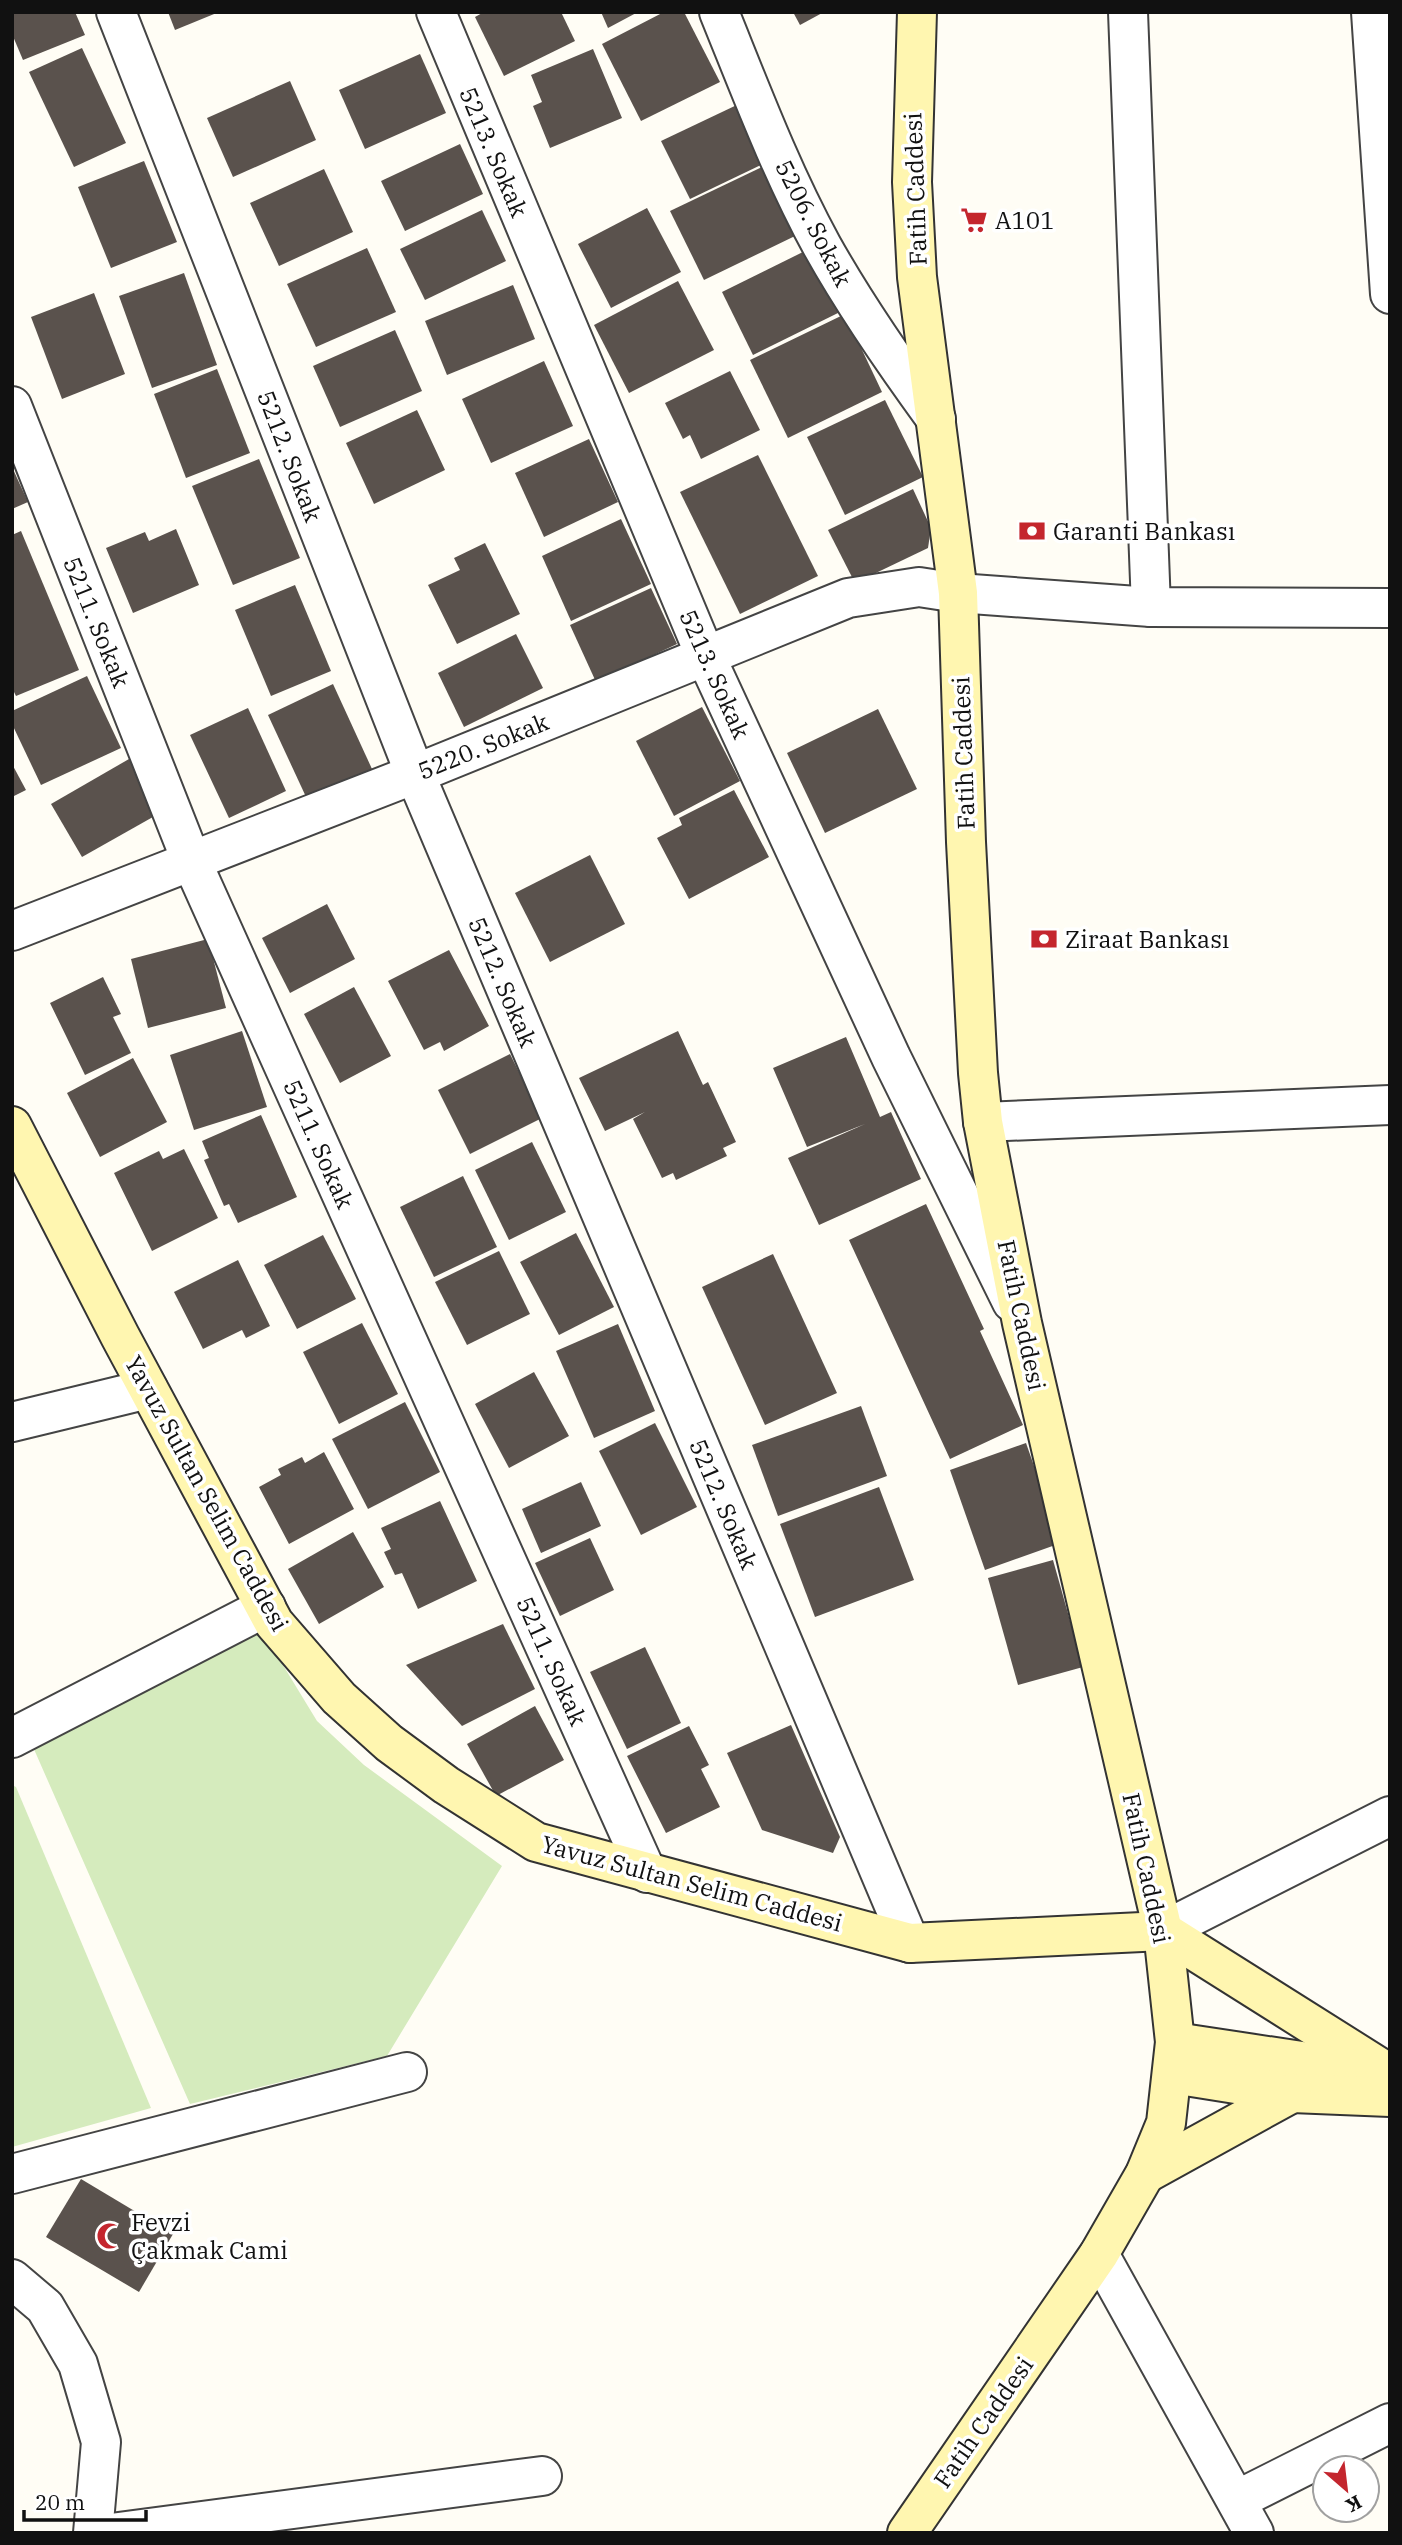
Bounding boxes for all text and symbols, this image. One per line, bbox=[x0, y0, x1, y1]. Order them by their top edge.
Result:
street label: 5213. Sokak bbox=[452, 82, 536, 222]
street label: Fatih Caddesi bbox=[896, 112, 934, 266]
street label: 5206. Sokak bbox=[768, 154, 860, 292]
place label: A101 bbox=[995, 204, 1055, 236]
supermarket icon: A101 bbox=[959, 205, 989, 235]
street label: 5212. Sokak bbox=[250, 386, 330, 526]
place label: Garanti Bankası bbox=[1053, 515, 1235, 547]
bank icon: Garanti Bankası bbox=[1017, 516, 1047, 546]
street label: 5211. Sokak bbox=[56, 552, 138, 692]
street label: 5213. Sokak bbox=[672, 604, 758, 744]
street label: Fatih Caddesi bbox=[944, 676, 982, 830]
street label: 5220. Sokak bbox=[413, 705, 553, 787]
street label: 5212. Sokak bbox=[461, 912, 545, 1052]
place label: Ziraat Bankası bbox=[1065, 923, 1229, 955]
bank icon: Ziraat Bankası bbox=[1029, 924, 1059, 954]
street label: 5211. Sokak bbox=[276, 1074, 362, 1214]
street label: Fatih Caddesi bbox=[990, 1237, 1054, 1393]
street label: Yavuz Sultan Selim Caddesi bbox=[118, 1350, 296, 1636]
street label: 5212. Sokak bbox=[682, 1434, 766, 1574]
street label: 5211. Sokak bbox=[509, 1591, 595, 1731]
street label: Fatih Caddesi bbox=[1115, 1790, 1179, 1946]
street label: Yavuz Sultan Selim Caddesi bbox=[538, 1827, 846, 1939]
place label: Fevzi Çakmak Cami bbox=[131, 2206, 288, 2266]
mosque icon: Fevzi Çakmak Cami bbox=[95, 2221, 125, 2251]
street label: Fatih Caddesi bbox=[926, 2350, 1040, 2494]
north arrow bbox=[1311, 2454, 1381, 2524]
scale bar bbox=[24, 2478, 147, 2522]
text: 20 m bbox=[35, 2488, 85, 2516]
text: K bbox=[1342, 2490, 1366, 2518]

